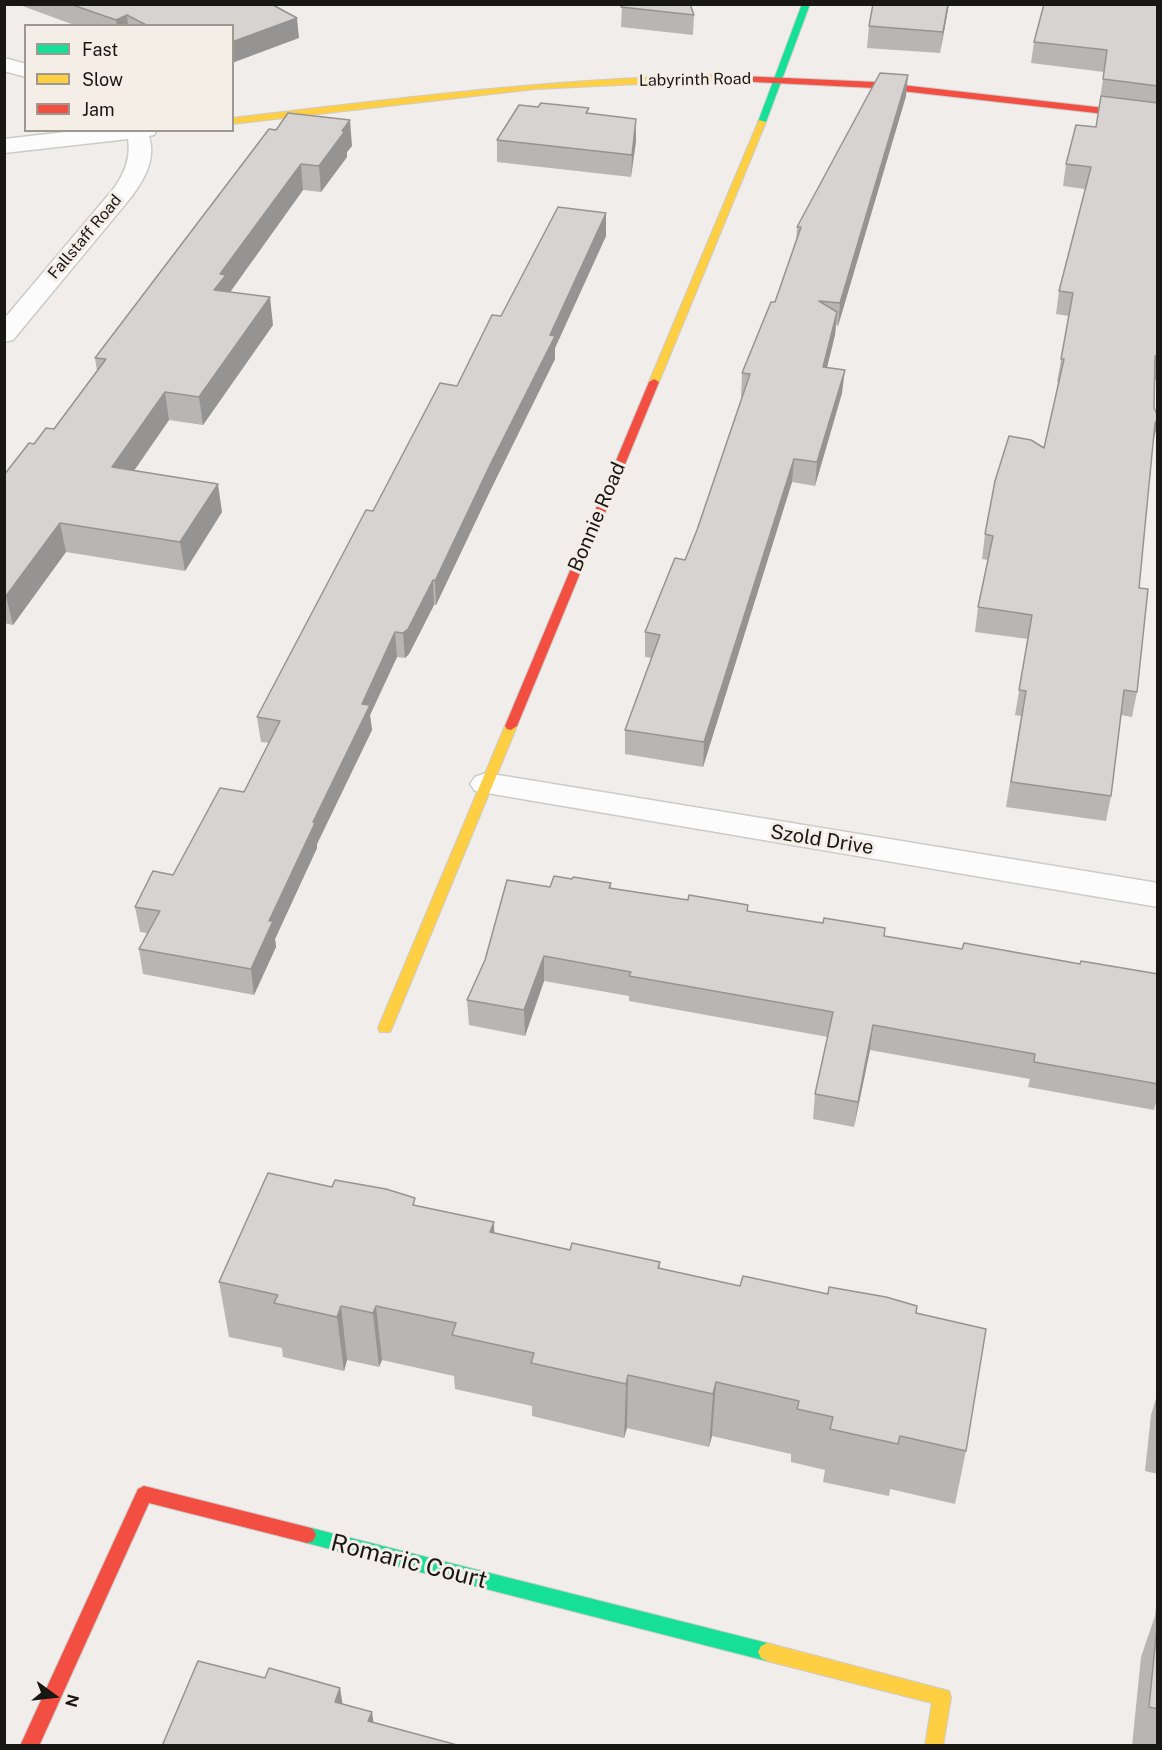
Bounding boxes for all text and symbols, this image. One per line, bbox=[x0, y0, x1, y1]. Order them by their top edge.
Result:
legend bbox=[24, 24, 234, 132]
text: Fast bbox=[82, 39, 118, 60]
text: Slow bbox=[82, 69, 123, 90]
street label: Labyrinth Road bbox=[639, 69, 751, 91]
text: Jam bbox=[82, 99, 115, 120]
street label: Fallstaff Road bbox=[44, 191, 126, 283]
street label: Bonnie Road bbox=[563, 459, 631, 575]
street label: Szold Drive bbox=[769, 820, 875, 860]
street label: Romaric Court bbox=[328, 1529, 490, 1595]
north arrow bbox=[24, 1666, 84, 1726]
text: N bbox=[61, 1692, 83, 1709]

